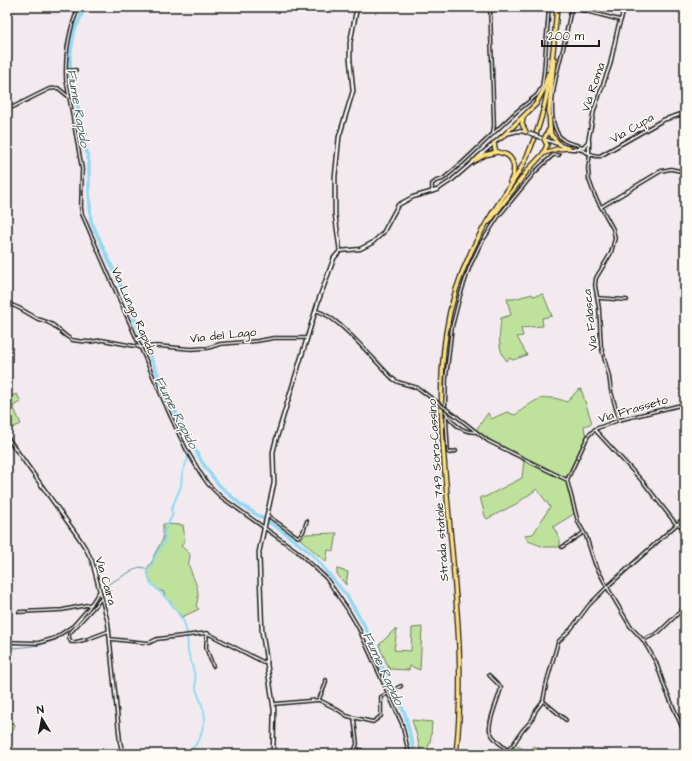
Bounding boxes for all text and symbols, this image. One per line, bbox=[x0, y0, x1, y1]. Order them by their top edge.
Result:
scale bar bbox=[542, 22, 599, 48]
text: 200 m bbox=[548, 28, 585, 45]
street label: Via Roma bbox=[577, 60, 610, 114]
water label: Fiume Rapido bbox=[62, 68, 94, 150]
street label: Via Cupa bbox=[607, 109, 657, 148]
street label: Via Lungo Rapido bbox=[106, 265, 161, 358]
street label: Via Falasca bbox=[579, 288, 602, 352]
street label: Via del Lago bbox=[189, 324, 258, 348]
water label: Fiume Rapido bbox=[150, 373, 203, 453]
street label: Via Frasseto bbox=[596, 391, 670, 427]
street label: Strada statale 749 Sora-Cassino bbox=[424, 398, 453, 582]
street label: Via Caira bbox=[91, 555, 120, 607]
water label: Fiume Rapido bbox=[358, 629, 409, 710]
north arrow bbox=[22, 699, 62, 739]
text: N bbox=[36, 702, 45, 718]

